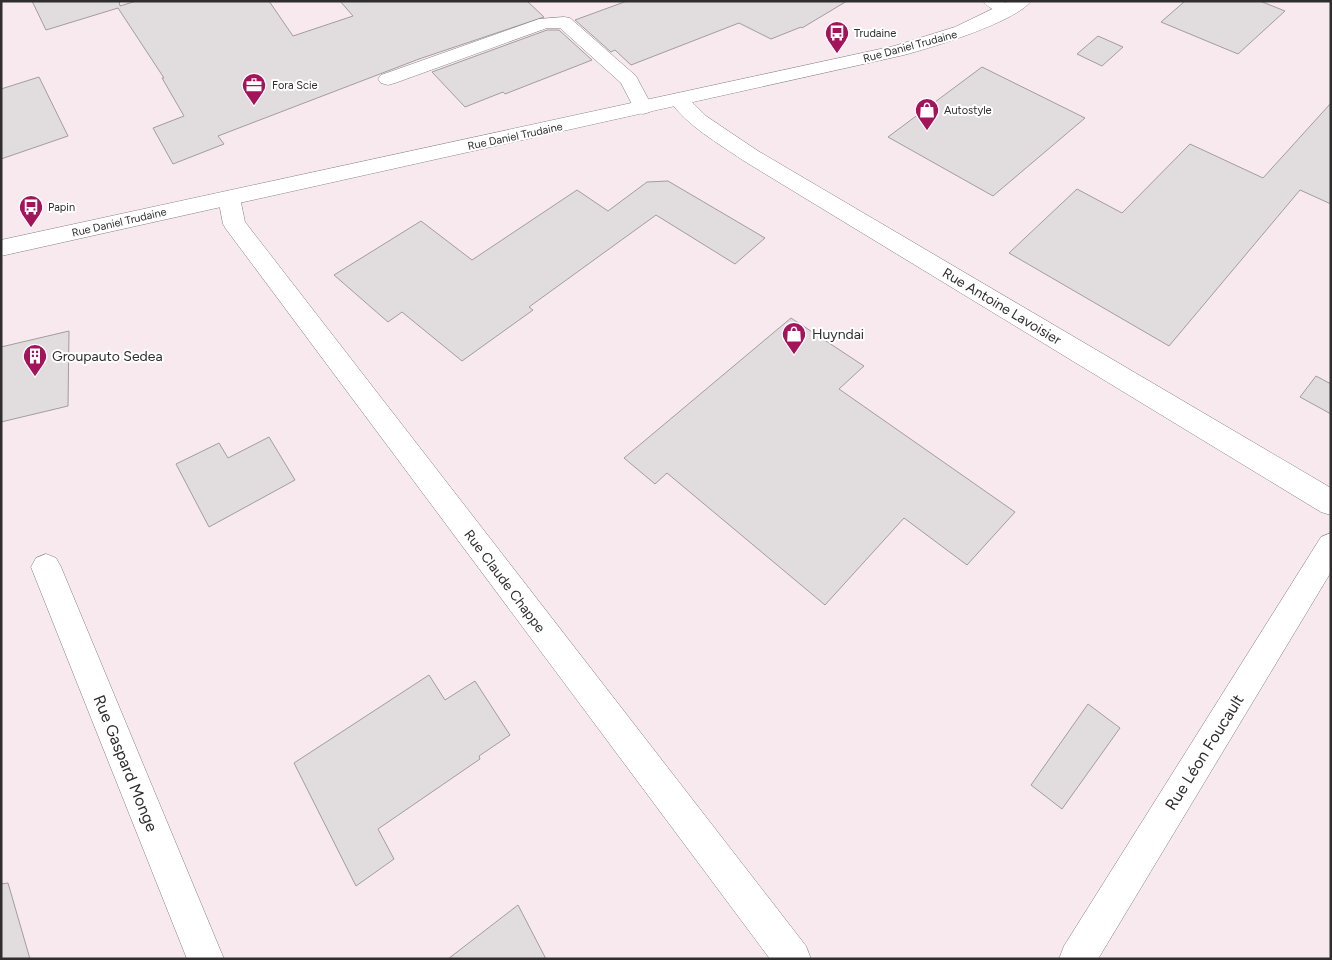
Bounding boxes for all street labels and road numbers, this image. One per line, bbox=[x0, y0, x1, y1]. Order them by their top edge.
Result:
street label: Rue Daniel Trudaine bbox=[862, 28, 959, 65]
street label: Rue Daniel Trudaine bbox=[466, 120, 564, 153]
street label: Rue Daniel Trudaine bbox=[70, 205, 168, 240]
street label: Rue Antoine Lavoisier bbox=[939, 264, 1064, 349]
street label: Rue Claude Chappe bbox=[460, 527, 549, 636]
street label: Rue Léon Foucault bbox=[1161, 691, 1248, 814]
street label: Rue Gaspard Monge bbox=[89, 692, 162, 835]

